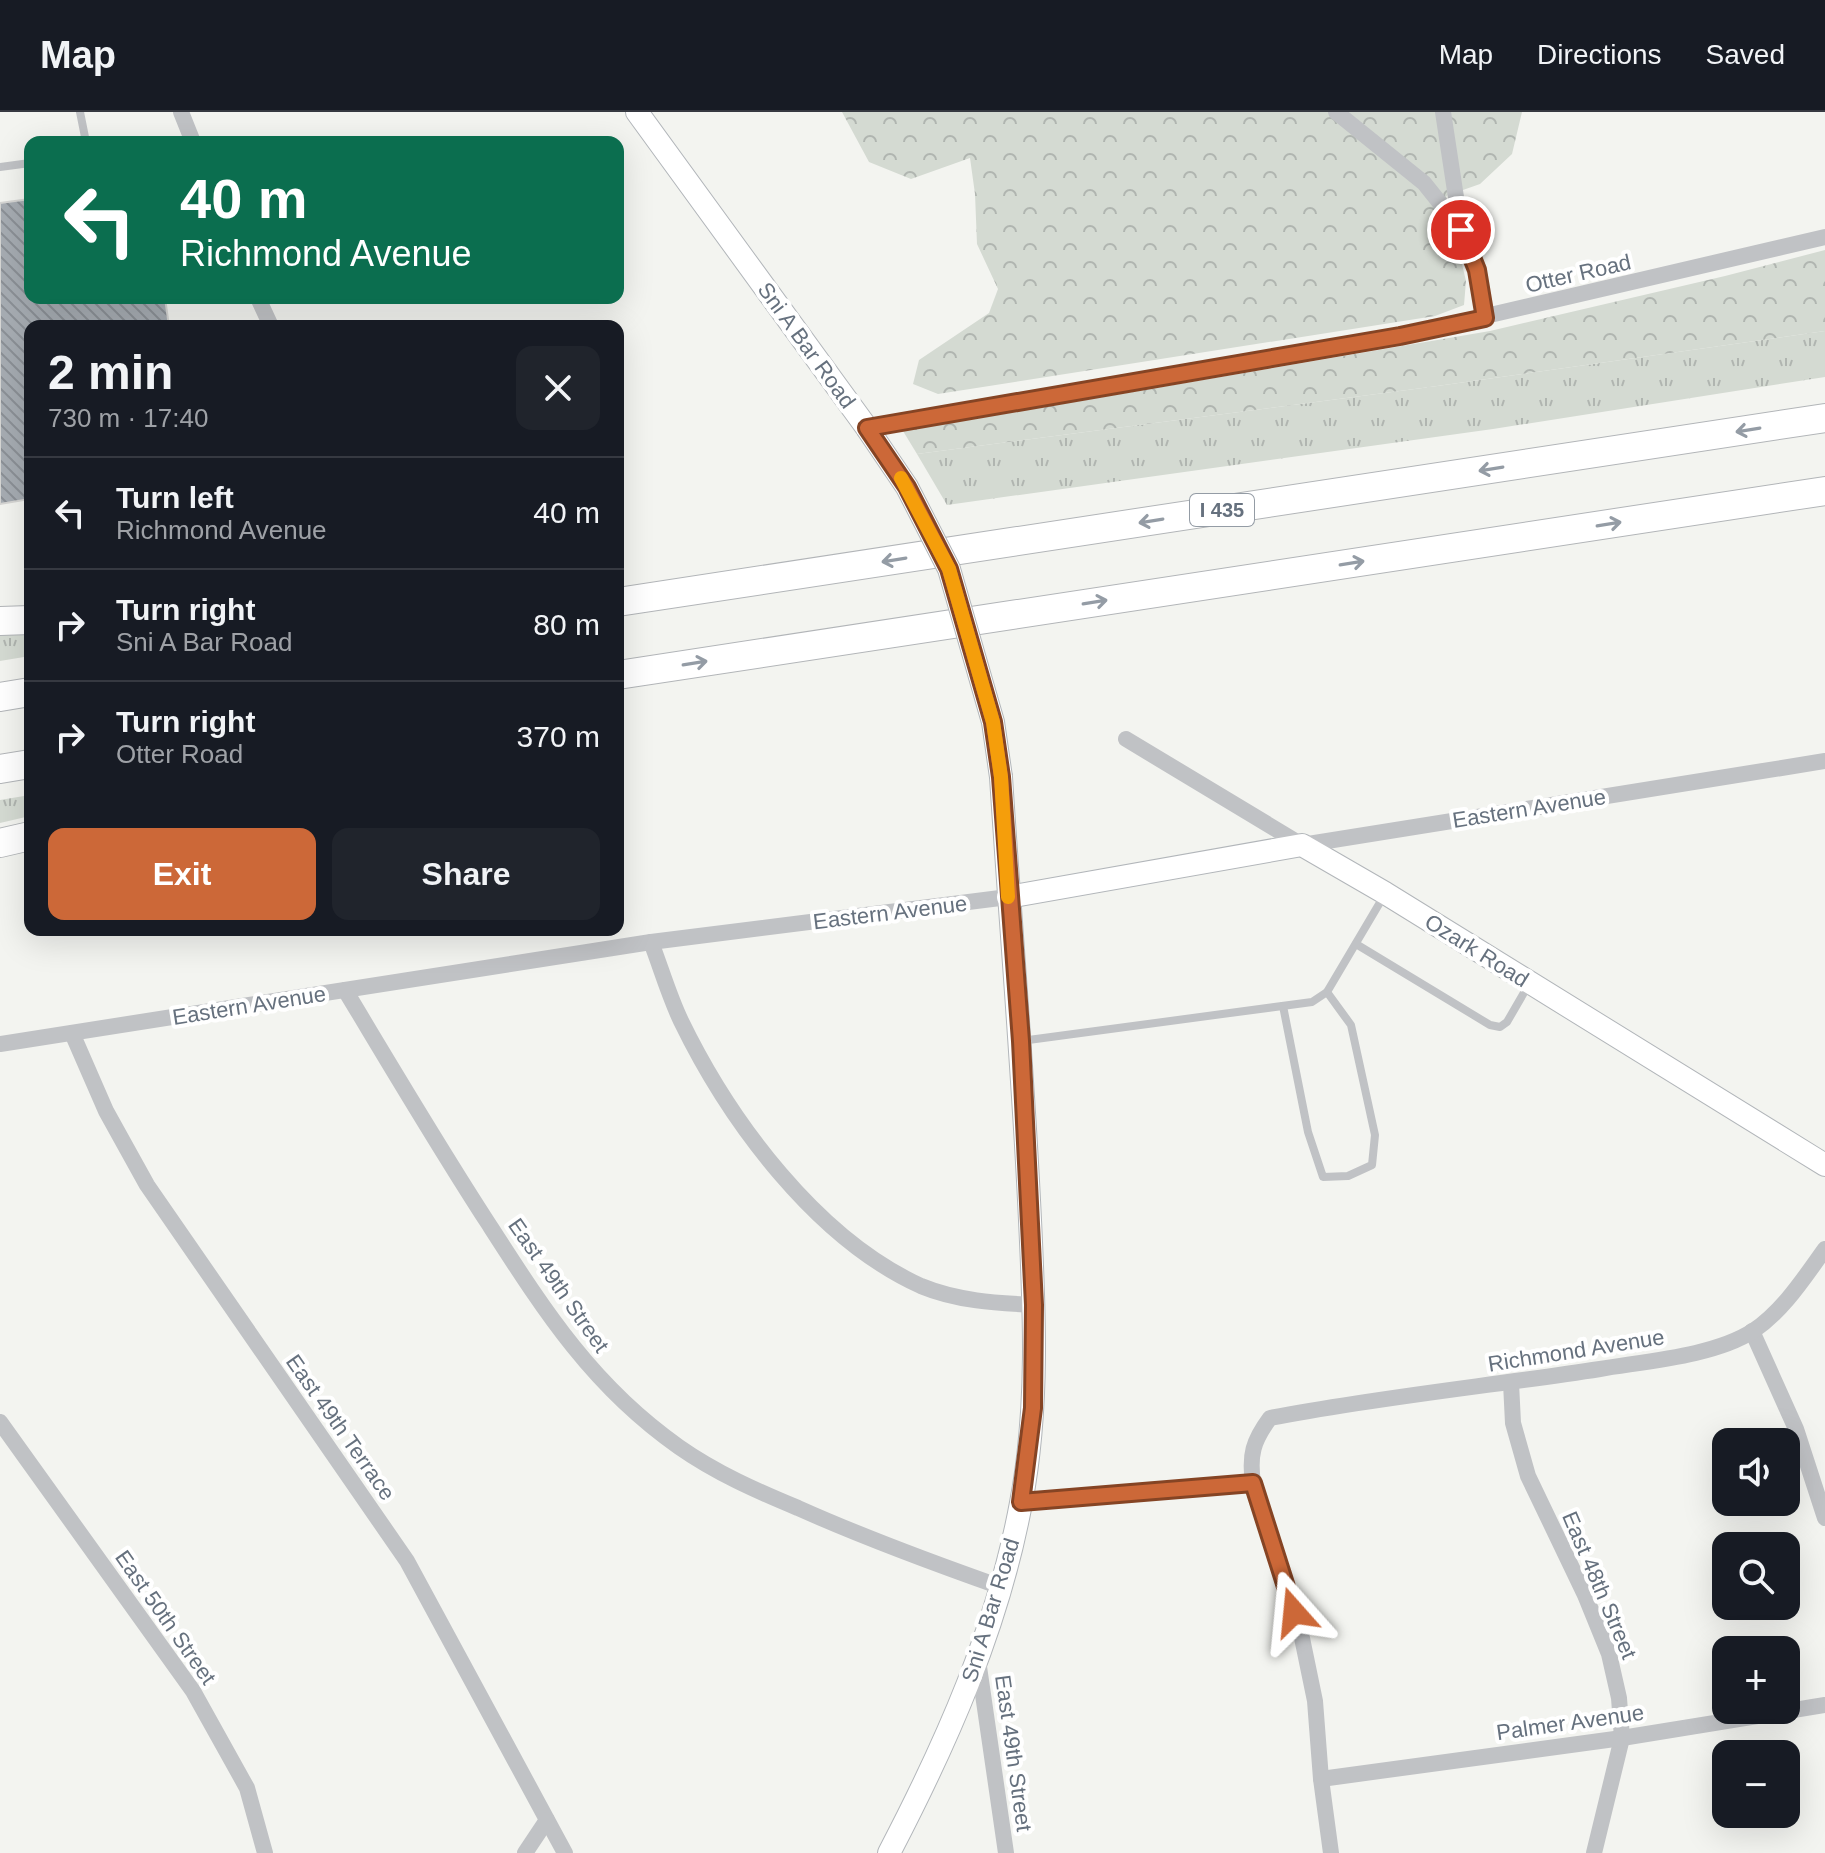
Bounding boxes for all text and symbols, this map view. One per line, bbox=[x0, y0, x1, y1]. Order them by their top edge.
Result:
text: Map bbox=[40, 34, 116, 76]
text: Map bbox=[1439, 39, 1493, 70]
text: Directions bbox=[1537, 39, 1662, 70]
text: Saved bbox=[1706, 39, 1785, 70]
text: 40 m bbox=[180, 167, 308, 230]
icon: left bbox=[48, 168, 152, 272]
pin bbox=[1427, 196, 1495, 264]
icon: arrive bbox=[1439, 208, 1483, 252]
text: Richmond Avenue bbox=[180, 233, 472, 274]
street label: Otter Road bbox=[1523, 249, 1633, 298]
street label: Sni A Bar Road bbox=[753, 278, 861, 413]
text: 2 min bbox=[48, 346, 173, 399]
button: close bbox=[516, 346, 600, 430]
text: 730 m · 17:40 bbox=[48, 403, 208, 433]
one-way arrow bbox=[1736, 423, 1761, 438]
one-way arrow bbox=[1479, 462, 1504, 477]
text: Turn left bbox=[116, 481, 234, 514]
icon: left bbox=[48, 491, 92, 535]
road number: I 435 bbox=[1190, 494, 1254, 526]
text: 40 m bbox=[533, 496, 600, 529]
one-way arrow bbox=[1139, 514, 1164, 529]
text: Richmond Avenue bbox=[116, 515, 327, 545]
one-way arrow bbox=[1596, 516, 1622, 531]
one-way arrow bbox=[882, 553, 907, 568]
one-way arrow bbox=[1339, 555, 1365, 570]
text: Turn right bbox=[116, 593, 255, 626]
one-way arrow bbox=[1082, 594, 1107, 609]
icon: right bbox=[48, 603, 92, 647]
text: 80 m bbox=[533, 608, 600, 641]
text: Sni A Bar Road bbox=[116, 627, 292, 657]
one-way arrow bbox=[682, 655, 707, 670]
text: Turn right bbox=[116, 705, 255, 738]
icon: right bbox=[48, 715, 92, 759]
text: 370 m bbox=[517, 720, 600, 753]
text: Otter Road bbox=[116, 739, 243, 769]
street label: Eastern Avenue bbox=[1451, 784, 1608, 833]
button: Exit bbox=[48, 828, 316, 920]
button: Share bbox=[332, 828, 600, 920]
street label: Eastern Avenue bbox=[812, 891, 968, 934]
street label: Ozark Road bbox=[1420, 909, 1533, 992]
street label: Eastern Avenue bbox=[171, 981, 328, 1030]
street label: East 49th Street bbox=[503, 1214, 614, 1357]
street label: Richmond Avenue bbox=[1486, 1324, 1666, 1377]
street label: East 49th Terrace bbox=[281, 1350, 400, 1505]
map controls bbox=[1712, 1428, 1800, 1828]
button: sound bbox=[1712, 1428, 1800, 1516]
street label: East 48th Street bbox=[1557, 1508, 1642, 1663]
button: search bbox=[1712, 1532, 1800, 1620]
street label: Sni A Bar Road bbox=[957, 1535, 1024, 1685]
street label: East 50th Street bbox=[110, 1546, 221, 1689]
position arrow bbox=[1252, 1570, 1336, 1654]
button: + bbox=[1712, 1636, 1800, 1724]
street label: East 49th Street bbox=[990, 1673, 1037, 1833]
street label: Palmer Avenue bbox=[1495, 1700, 1645, 1745]
button: − bbox=[1712, 1740, 1800, 1828]

